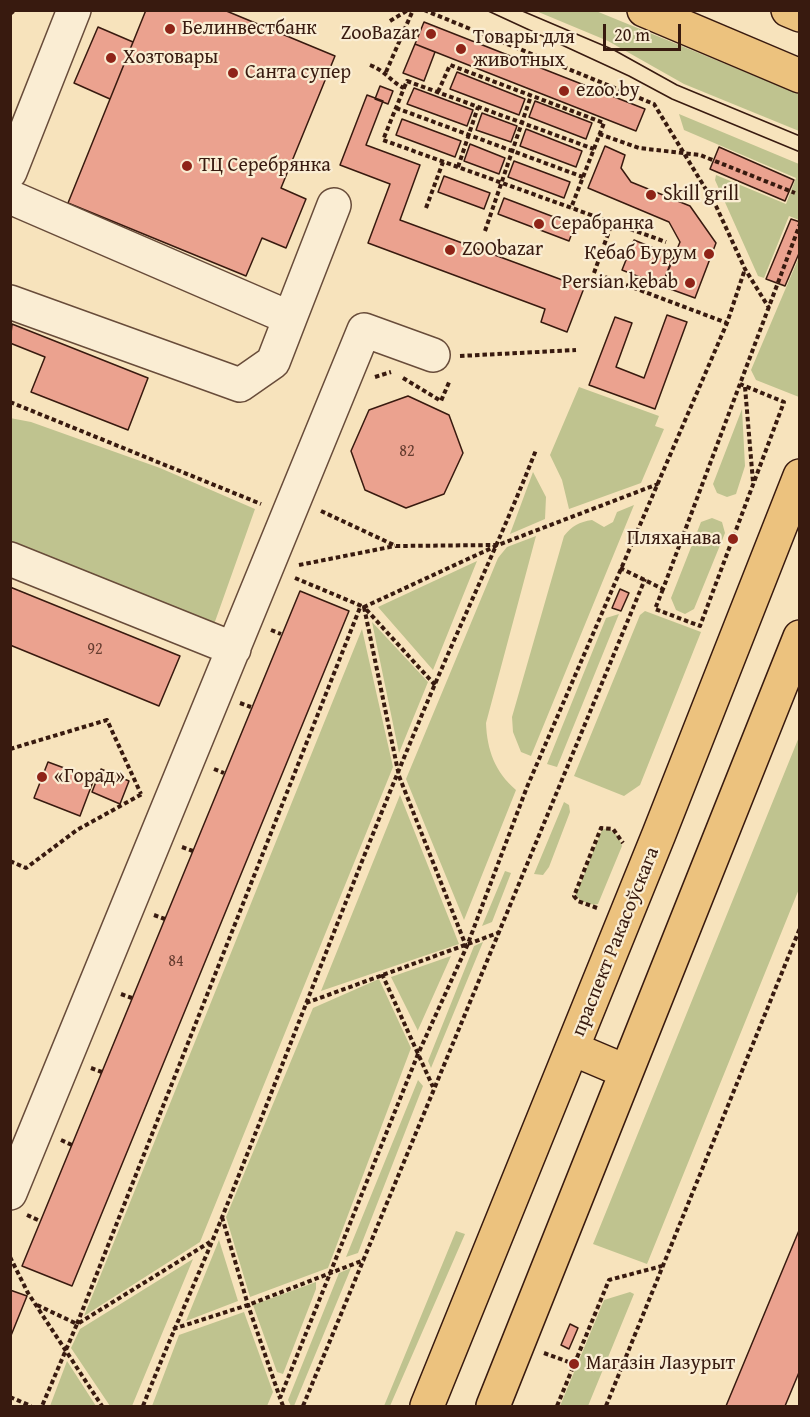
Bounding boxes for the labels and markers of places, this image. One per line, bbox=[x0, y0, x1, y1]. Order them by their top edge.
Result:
place label: Белинвестбанк bbox=[182, 17, 317, 41]
marker: Белинвестбанк bbox=[163, 22, 177, 36]
place label: ZooBazar bbox=[341, 22, 419, 46]
place label: Товары для животных bbox=[473, 26, 575, 73]
marker: ZooBazar bbox=[424, 27, 438, 41]
marker: Товары для животных bbox=[454, 42, 468, 56]
place label: Хозтовары bbox=[123, 46, 218, 70]
marker: Хозтовары bbox=[104, 51, 118, 65]
place label: Санта супер bbox=[245, 61, 351, 85]
marker: Санта супер bbox=[226, 66, 240, 80]
place label: ezoo.by bbox=[576, 79, 640, 103]
marker: ezoo.by bbox=[557, 84, 571, 98]
place label: ТЦ Серебрянка bbox=[199, 154, 331, 178]
marker: ТЦ Серебрянка bbox=[180, 159, 194, 173]
place label: Skill grill bbox=[663, 183, 739, 207]
marker: Skill grill bbox=[644, 188, 658, 202]
place label: Серабранка bbox=[551, 212, 654, 236]
marker: Серабранка bbox=[532, 217, 546, 231]
place label: ZOObazar bbox=[462, 238, 543, 262]
place label: Кебаб Бурум bbox=[584, 242, 697, 266]
marker: ZOObazar bbox=[443, 243, 457, 257]
marker: Кебаб Бурум bbox=[702, 247, 716, 261]
place label: Persian kebab bbox=[562, 271, 678, 295]
marker: Persian kebab bbox=[683, 276, 697, 290]
place label: Пляханава bbox=[627, 527, 721, 551]
marker: Пляханава bbox=[726, 532, 740, 546]
place label: «Горад» bbox=[54, 765, 125, 789]
marker: «Горад» bbox=[35, 770, 49, 784]
place label: Магазін Лазурыт bbox=[586, 1352, 735, 1376]
marker: Магазін Лазурыт bbox=[567, 1357, 581, 1371]

